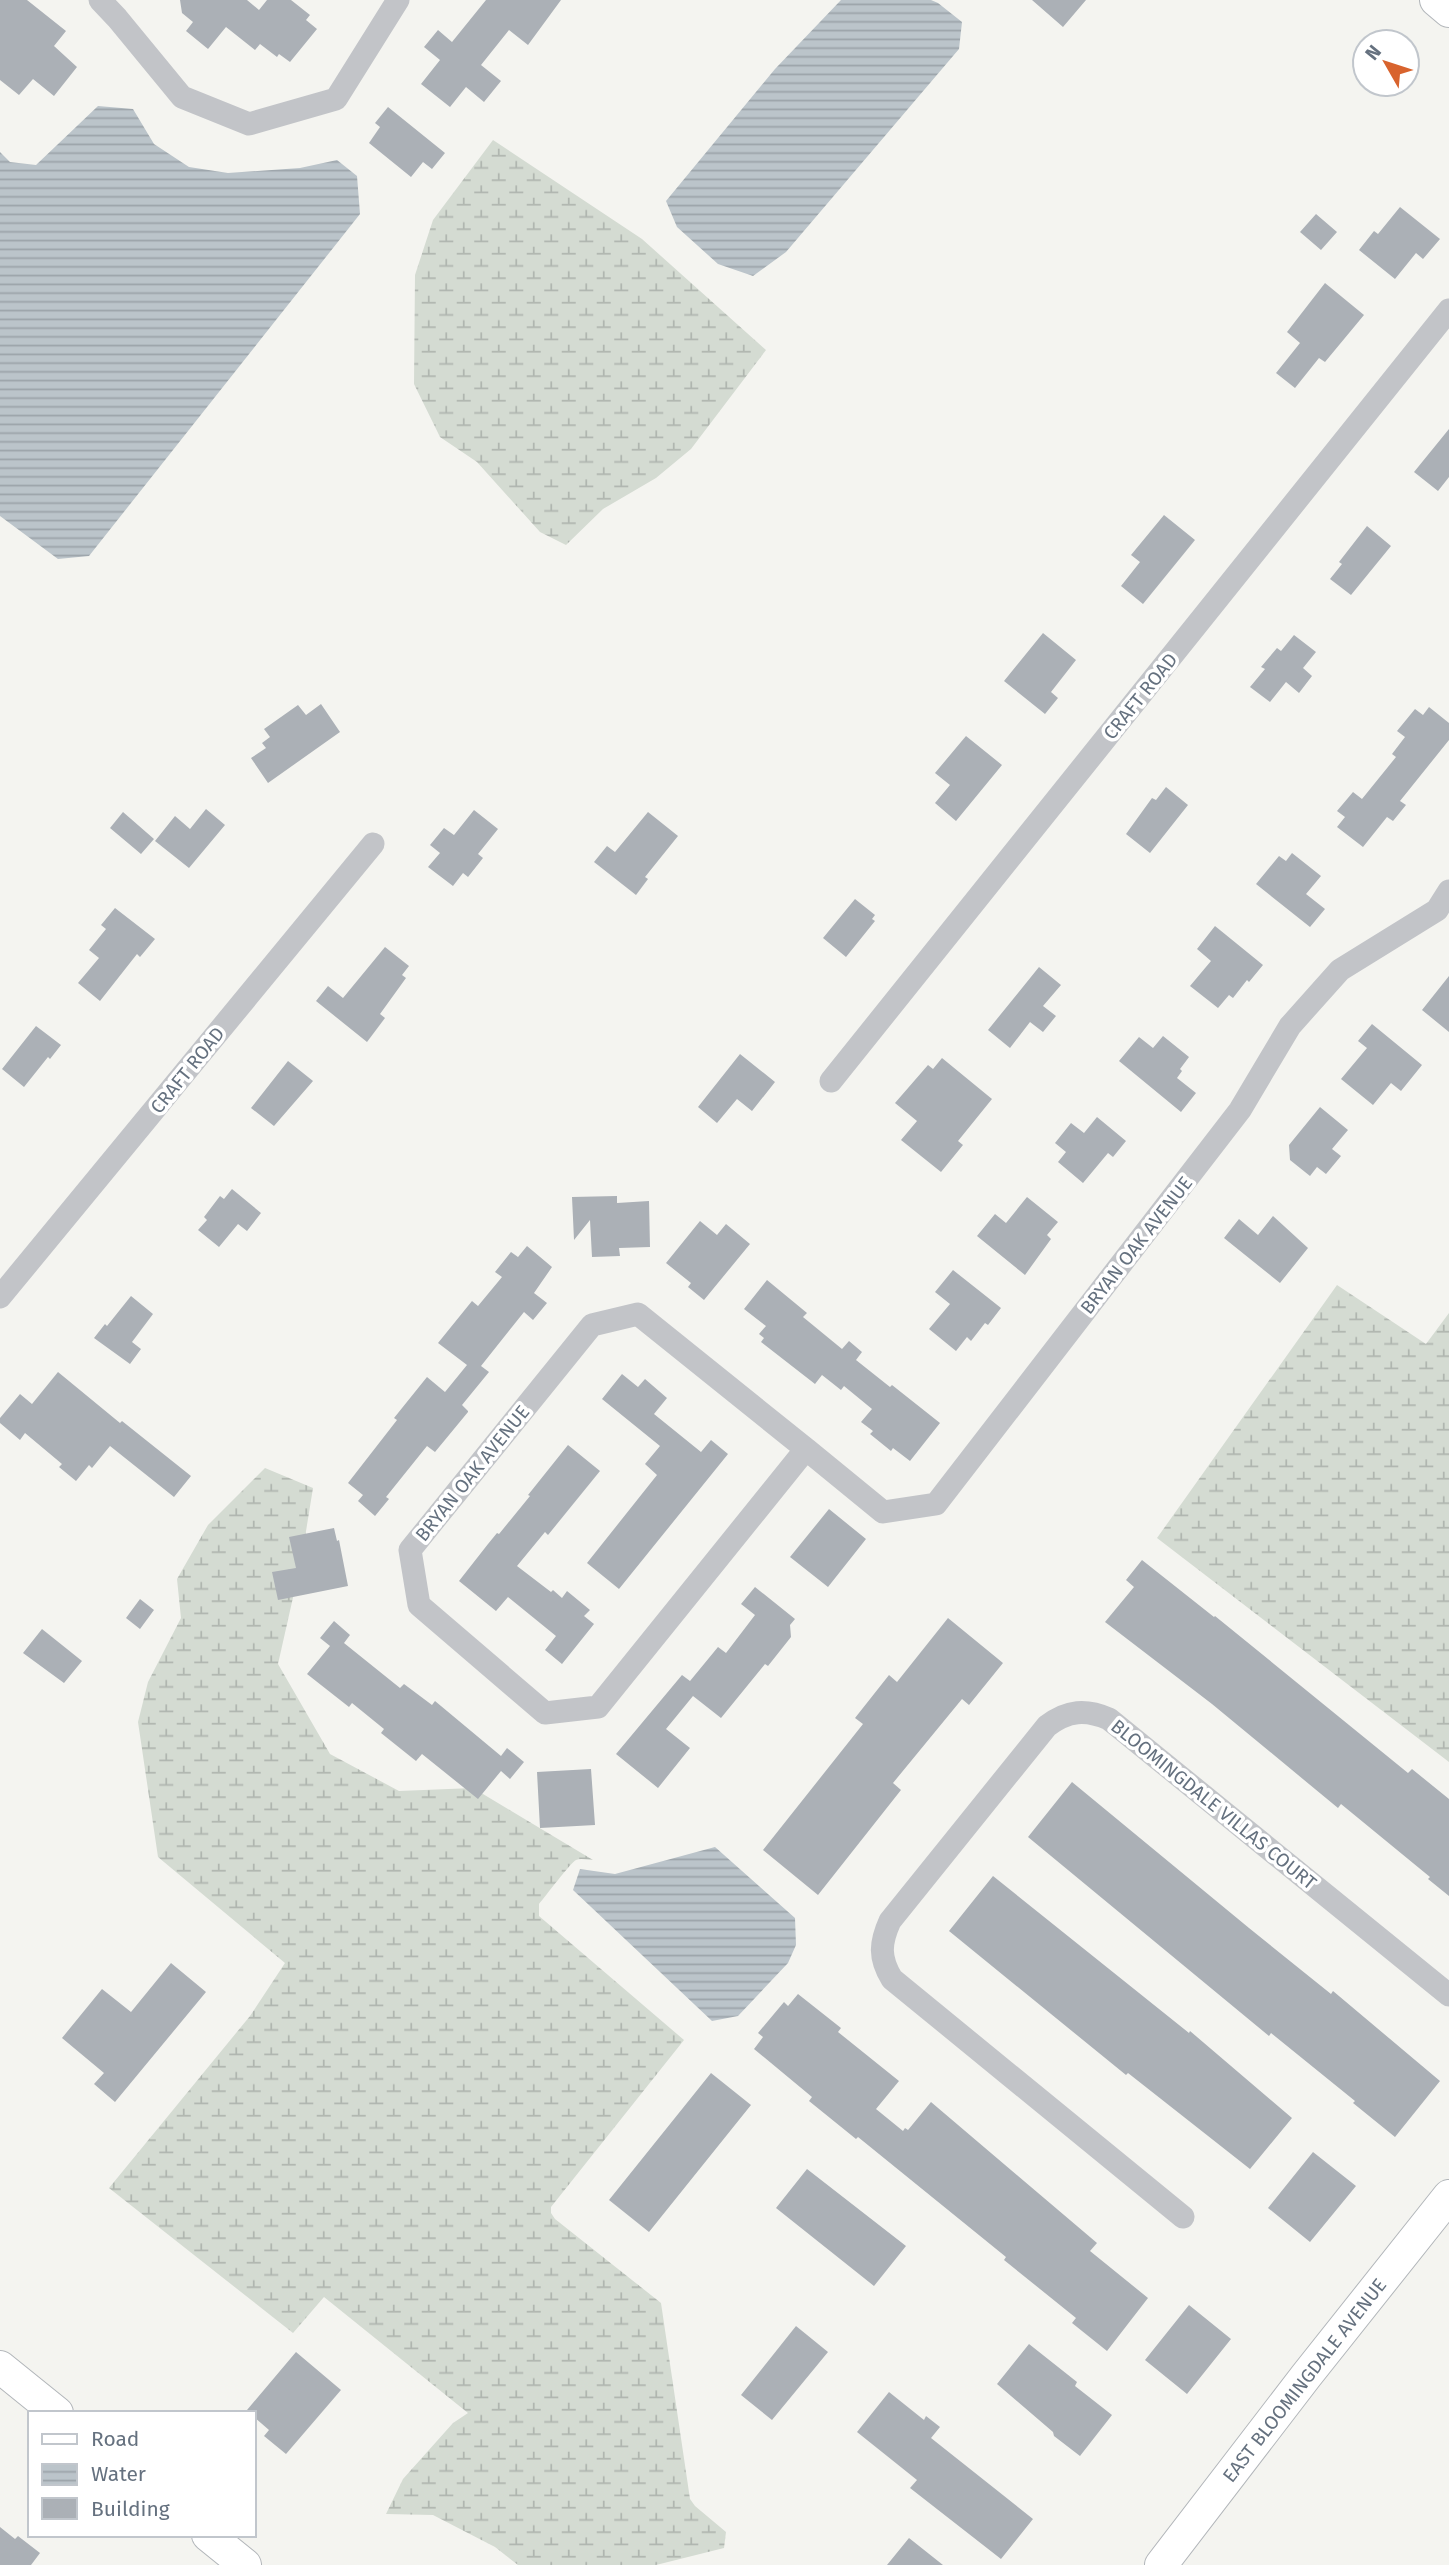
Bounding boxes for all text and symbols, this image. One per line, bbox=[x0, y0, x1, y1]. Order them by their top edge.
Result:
north arrow bbox=[1351, 28, 1421, 98]
text: N bbox=[1360, 40, 1386, 65]
street label: CRAFT ROAD bbox=[1099, 648, 1182, 744]
street label: CRAFT ROAD bbox=[146, 1022, 229, 1118]
street label: BRYAN OAK AVENUE bbox=[1076, 1172, 1197, 1319]
street label: BRYAN OAK AVENUE bbox=[411, 1401, 534, 1546]
street label: BLOOMINGDALE VILLAS COURT bbox=[1106, 1714, 1321, 1894]
street label: EAST BLOOMINGDALE AVENUE bbox=[1218, 2274, 1391, 2487]
legend bbox=[28, 2411, 256, 2537]
text: Road bbox=[91, 2426, 139, 2452]
text: Water bbox=[91, 2461, 146, 2487]
text: Building bbox=[91, 2496, 170, 2522]

